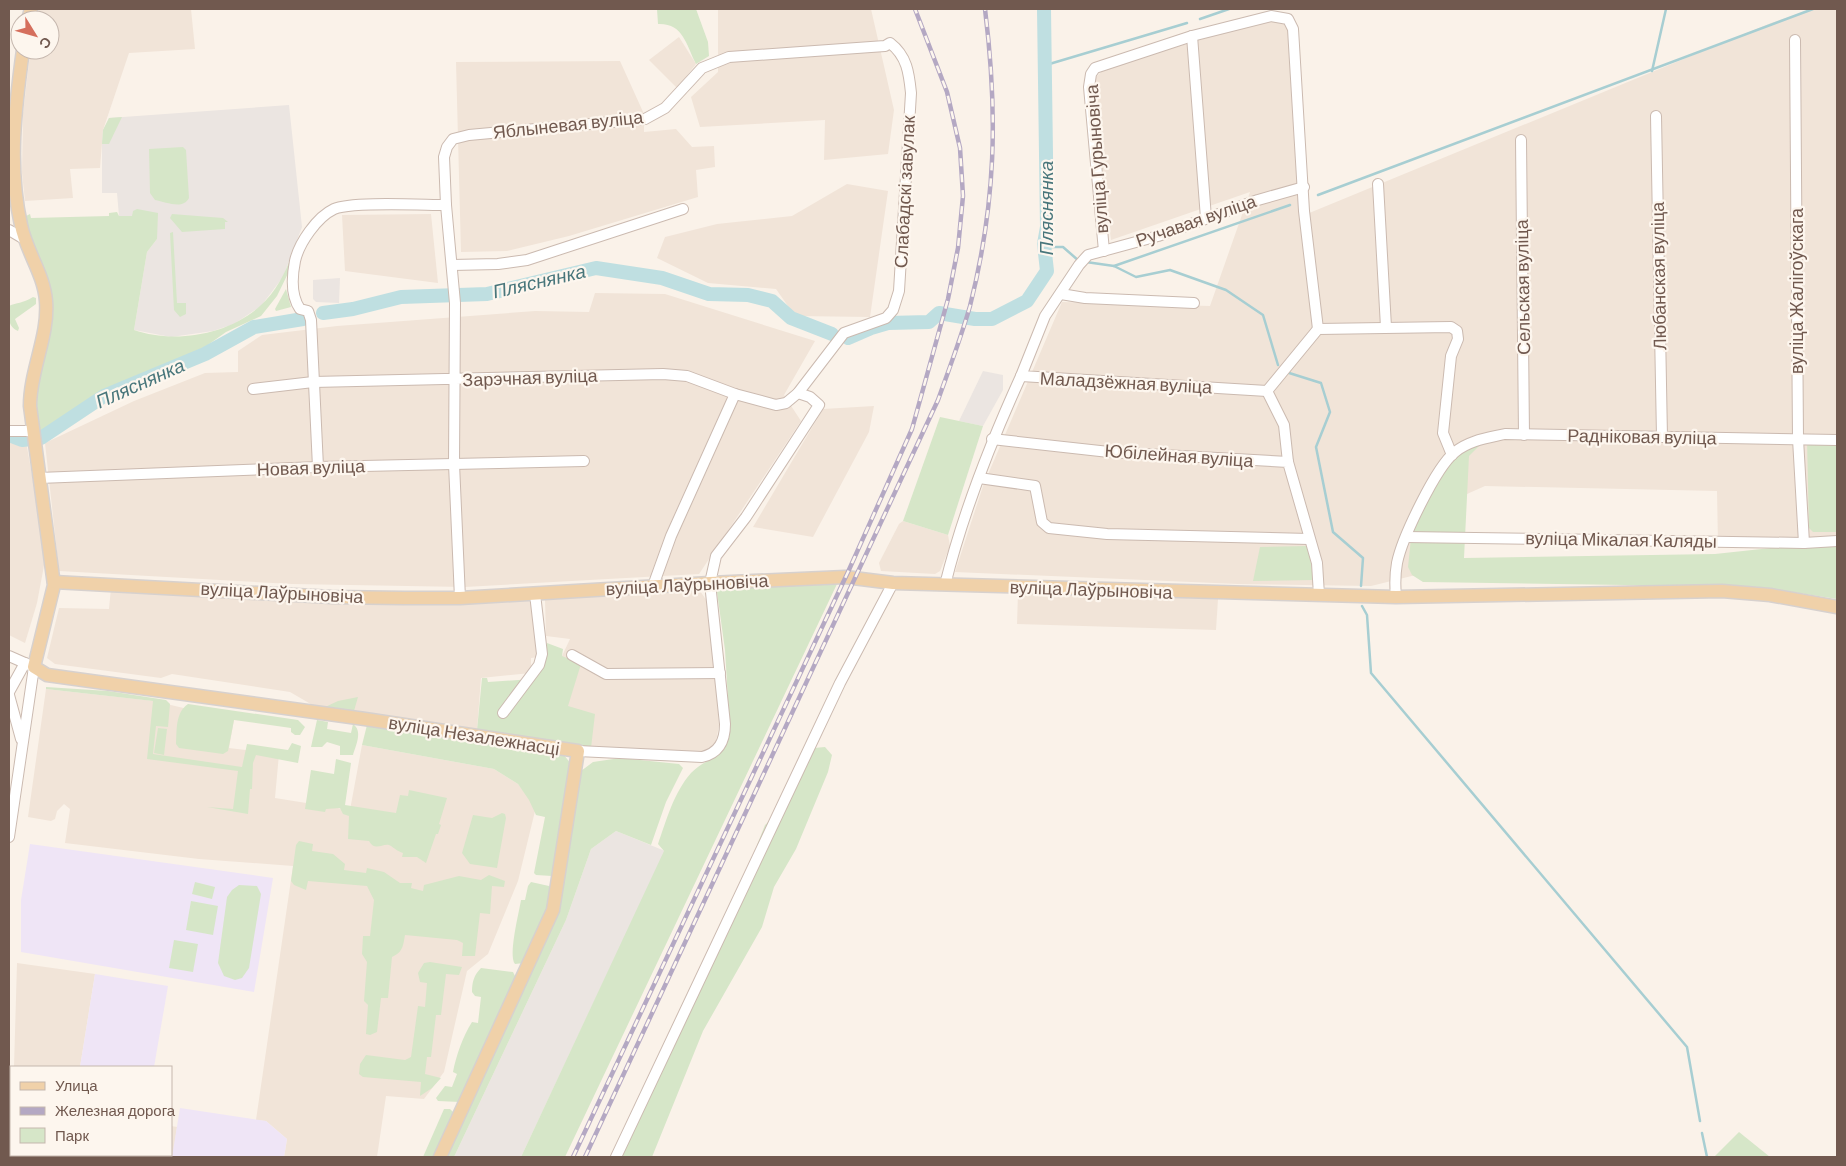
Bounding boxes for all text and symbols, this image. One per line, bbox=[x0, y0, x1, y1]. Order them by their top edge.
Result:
north arrow bbox=[10, 10, 60, 60]
text: С bbox=[36, 34, 56, 52]
street label: вуліца Гурыновіча bbox=[1080, 83, 1112, 234]
street label: Яблыневая вуліца bbox=[492, 105, 645, 143]
street label: Слабадскі завулак bbox=[889, 115, 919, 269]
water label: Пляснянка bbox=[1034, 161, 1057, 255]
street label: Ручавая вуліца bbox=[1133, 189, 1260, 251]
street label: Любанская вуліца bbox=[1646, 201, 1670, 350]
street label: вуліца Жалігоўскага bbox=[1785, 207, 1807, 374]
street label: Сельская вуліца bbox=[1510, 218, 1534, 355]
water label: Пляснянка bbox=[490, 259, 588, 302]
water label: Пляснянка bbox=[92, 353, 188, 412]
street label: Зарэчная вуліца bbox=[462, 364, 599, 390]
street label: Маладзёжная вуліца bbox=[1039, 367, 1214, 398]
street label: Радніковая вуліца bbox=[1567, 424, 1718, 448]
street label: Юбілейная вуліца bbox=[1104, 439, 1255, 471]
street label: Новая вуліца bbox=[256, 454, 366, 480]
street label: вуліца Мікалая Каляды bbox=[1525, 526, 1717, 552]
street label: вуліца Лаўрыновіча bbox=[605, 569, 770, 599]
street label: вуліца Лаўрыновіча bbox=[1009, 575, 1174, 603]
street label: вуліца Лаўрыновіча bbox=[200, 577, 365, 607]
street label: вуліца Незалежнасці bbox=[387, 711, 561, 759]
legend bbox=[10, 1066, 172, 1156]
text: Улица bbox=[55, 1076, 98, 1094]
text: Железная дорога bbox=[55, 1101, 176, 1119]
text: Парк bbox=[55, 1126, 89, 1144]

